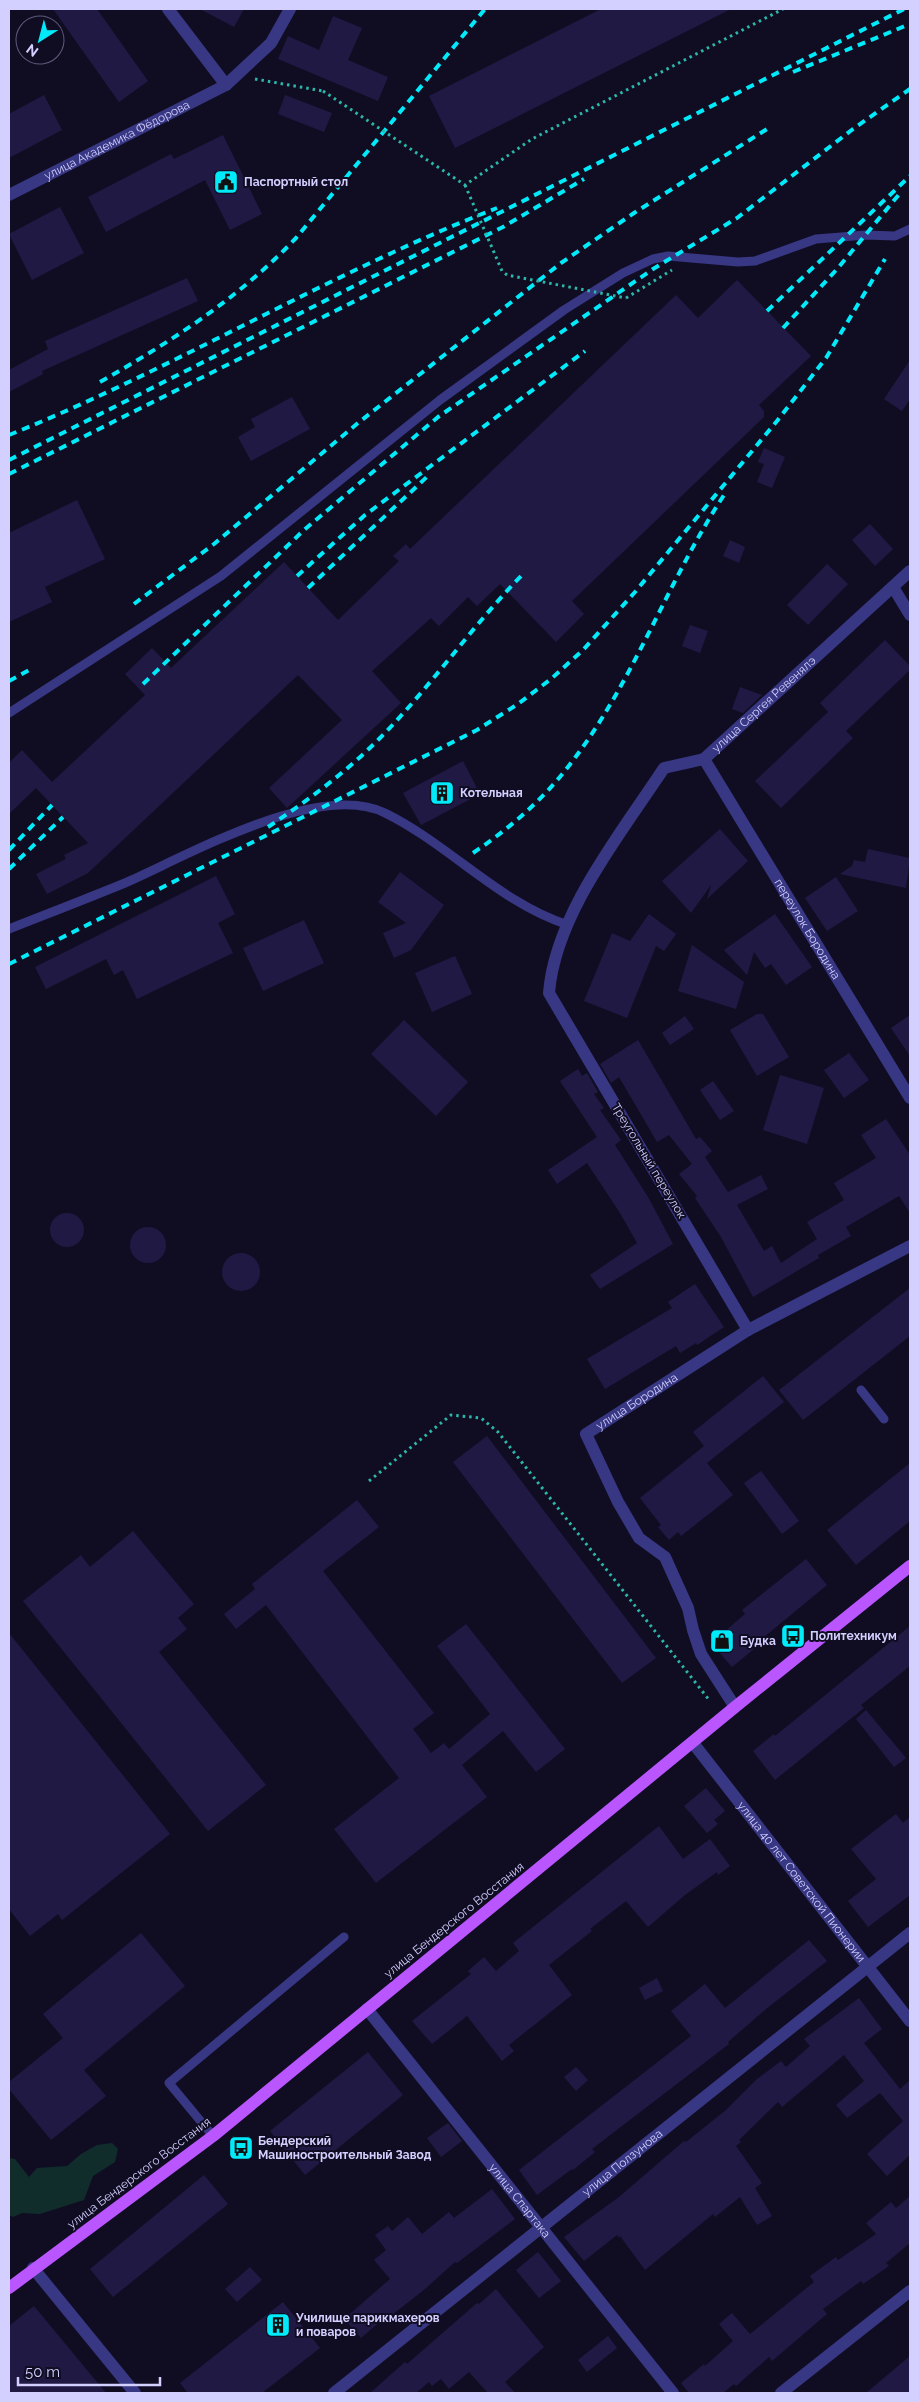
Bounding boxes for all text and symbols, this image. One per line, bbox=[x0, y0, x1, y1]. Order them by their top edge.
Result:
north arrow bbox=[15, 15, 65, 65]
text: N bbox=[23, 41, 41, 60]
street label: улица Академика Фёдорова bbox=[42, 98, 192, 183]
public building icon: Паспортный стол bbox=[213, 169, 239, 195]
place label: Паспортный стол bbox=[244, 175, 348, 189]
street label: улица Сергея Ревенялэ bbox=[709, 653, 819, 755]
building icon: Котельная bbox=[429, 780, 455, 806]
place label: Котельная bbox=[460, 786, 523, 800]
street label: переулок Бородина bbox=[771, 876, 843, 982]
street label: Треугольный переулок bbox=[609, 1101, 689, 1221]
street label: улица Бородина bbox=[593, 1370, 680, 1433]
bus stop icon: Политехникум bbox=[780, 1623, 806, 1649]
shop icon: Будка bbox=[709, 1628, 735, 1654]
place label: Политехникум bbox=[810, 1629, 897, 1643]
place label: Будка bbox=[740, 1634, 776, 1648]
street label: улица 40 лет Советской Пионерии bbox=[734, 1799, 868, 1965]
street label: улица Бендерского Восстания bbox=[381, 1859, 527, 1981]
street label: улица Бендерского Восстания bbox=[65, 2115, 213, 2231]
street label: улица Ползунова bbox=[579, 2126, 665, 2199]
place label: Бендерский Машиностроительный Завод bbox=[258, 2134, 432, 2162]
bus stop icon: Бендерский Машиностроительный Завод bbox=[228, 2135, 254, 2161]
street label: улица Спартака bbox=[486, 2161, 554, 2241]
place label: Училище парикмахеров и поваров bbox=[295, 2311, 440, 2339]
building icon: Училище парикмахеров и поваров bbox=[265, 2312, 291, 2338]
scale bar bbox=[18, 2354, 160, 2386]
text: 50 m bbox=[25, 2363, 60, 2381]

